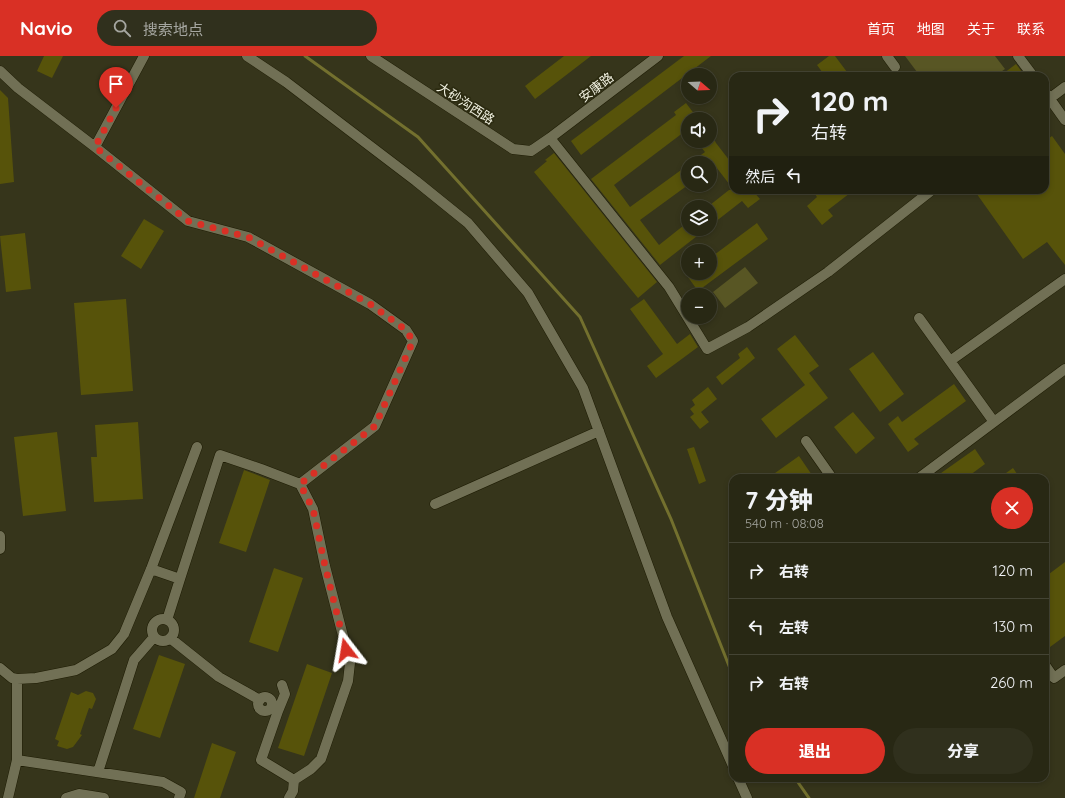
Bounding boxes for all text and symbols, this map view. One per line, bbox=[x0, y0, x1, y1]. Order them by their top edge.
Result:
search box bbox=[97, 10, 377, 46]
text: Navio bbox=[20, 16, 73, 40]
icon: search bbox=[111, 17, 133, 39]
text: 搜索地点 bbox=[143, 20, 203, 39]
text: 首页 bbox=[867, 20, 895, 38]
text: 地图 bbox=[917, 20, 945, 38]
text: 关于 bbox=[967, 20, 995, 38]
text: 联系 bbox=[1017, 20, 1045, 38]
pin bbox=[99, 67, 133, 108]
north arrow bbox=[681, 68, 717, 104]
map controls bbox=[681, 68, 717, 324]
street label: 安康路 bbox=[576, 69, 616, 105]
icon: arrive bbox=[105, 73, 127, 95]
street label: 大砂沟西路 bbox=[434, 79, 498, 127]
text: 120 m bbox=[811, 83, 889, 118]
icon: right bbox=[745, 88, 797, 140]
button: sound bbox=[681, 112, 717, 148]
text: 右转 bbox=[811, 121, 847, 144]
button: search bbox=[681, 156, 717, 192]
icon: left bbox=[783, 164, 805, 186]
text: 然后 bbox=[745, 167, 775, 186]
button: layers bbox=[681, 200, 717, 236]
button: + bbox=[681, 244, 717, 280]
button: − bbox=[681, 288, 717, 324]
text: 7 分钟 bbox=[745, 485, 813, 515]
button: close bbox=[991, 487, 1033, 529]
text: 540 m · 08:08 bbox=[745, 515, 824, 531]
icon: right bbox=[745, 560, 767, 582]
text: 120 m bbox=[992, 561, 1033, 580]
text: 右转 bbox=[779, 562, 809, 581]
icon: left bbox=[745, 616, 767, 638]
text: 130 m bbox=[993, 617, 1033, 636]
text: 左转 bbox=[779, 618, 809, 637]
position arrow bbox=[325, 629, 367, 671]
icon: right bbox=[745, 672, 767, 694]
text: 260 m bbox=[990, 673, 1033, 692]
text: 右转 bbox=[779, 674, 809, 693]
button: 退出 bbox=[745, 728, 885, 774]
button: 分享 bbox=[893, 728, 1033, 774]

